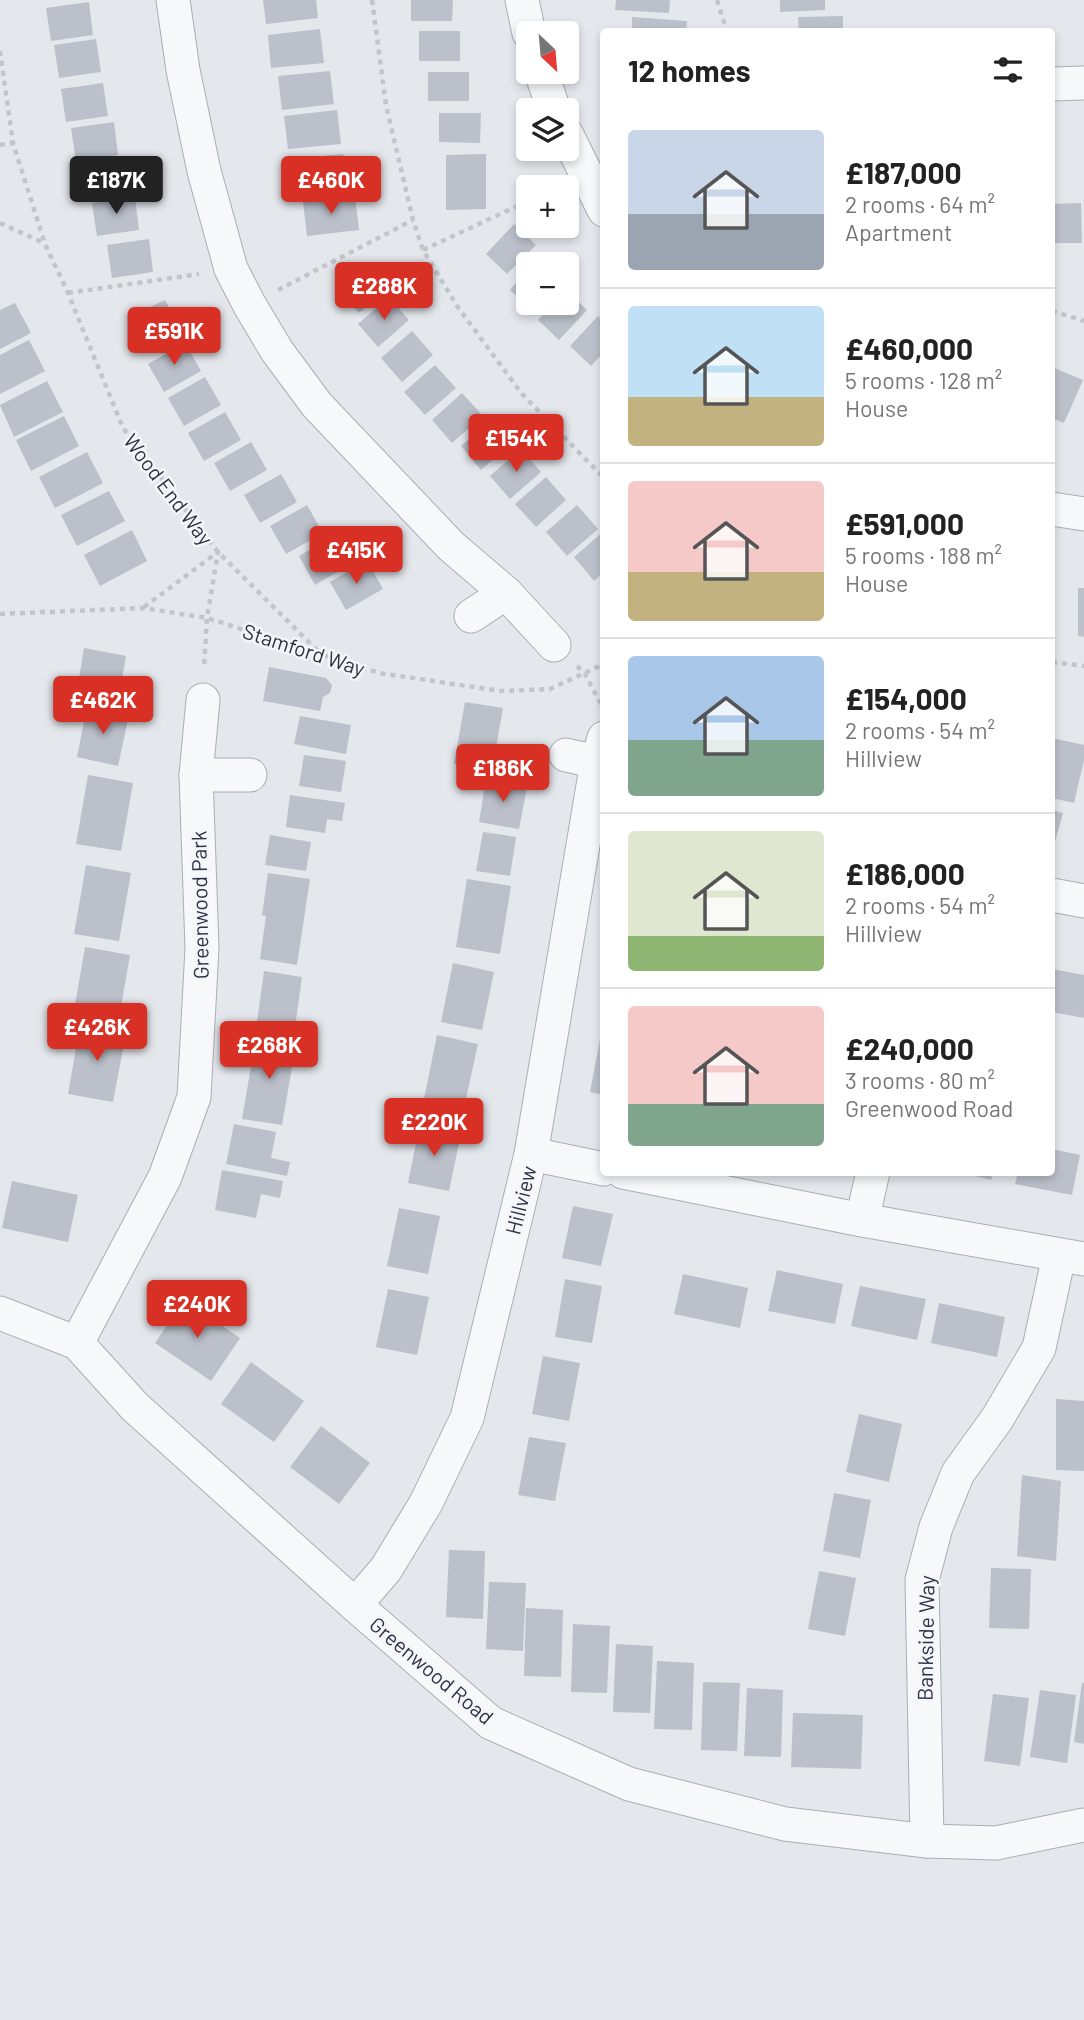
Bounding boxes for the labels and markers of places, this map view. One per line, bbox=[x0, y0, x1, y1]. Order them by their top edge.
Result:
pin: £187K bbox=[67, 156, 165, 216]
pin: £460K bbox=[282, 156, 380, 216]
pin: £288K bbox=[335, 262, 433, 322]
pin: £591K bbox=[125, 308, 223, 367]
pin: £154K bbox=[467, 414, 565, 474]
pin: £415K bbox=[307, 526, 405, 586]
pin: £462K bbox=[54, 676, 152, 736]
pin: £186K bbox=[454, 744, 552, 804]
pin: £426K bbox=[48, 1004, 146, 1063]
pin: £268K bbox=[220, 1021, 318, 1081]
pin: £220K bbox=[385, 1098, 483, 1158]
pin: £240K bbox=[148, 1280, 246, 1340]

